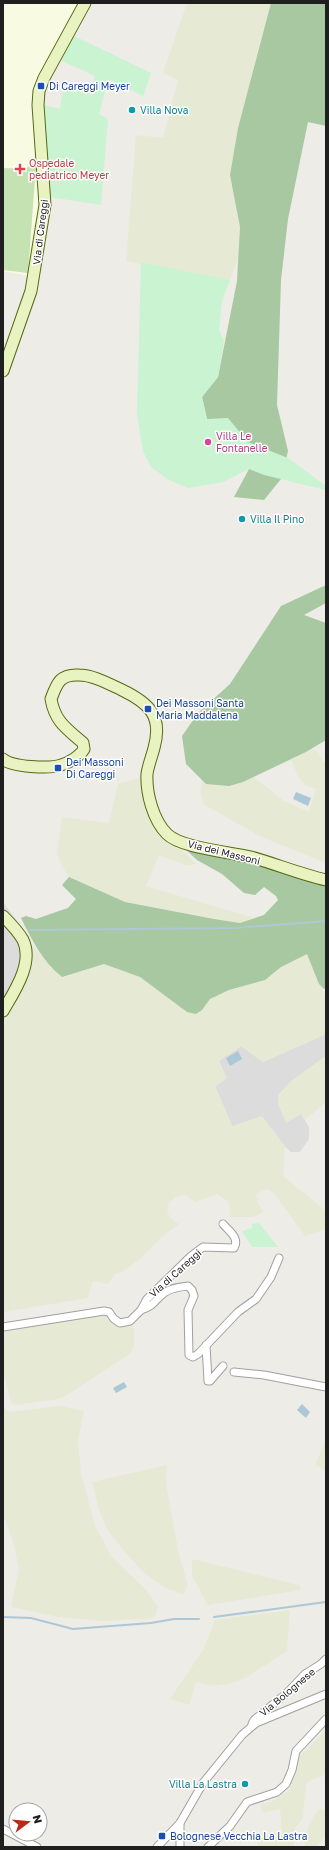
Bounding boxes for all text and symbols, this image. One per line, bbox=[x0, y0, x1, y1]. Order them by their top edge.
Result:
place label: Di Careggi Meyer bbox=[49, 80, 130, 92]
marker: Di Careggi Meyer bbox=[36, 81, 46, 91]
place label: Villa Nova bbox=[140, 104, 188, 116]
marker: Villa Nova bbox=[127, 105, 137, 115]
place label: Ospedale pediatrico Meyer bbox=[29, 157, 109, 181]
marker: Ospedale pediatrico Meyer bbox=[14, 163, 26, 175]
street label: Via di Careggi bbox=[30, 199, 50, 265]
place label: Villa Le Fontanelle bbox=[216, 430, 268, 454]
marker: Villa Le Fontanelle bbox=[203, 437, 213, 447]
place label: Villa Il Pino bbox=[250, 513, 304, 525]
marker: Villa Il Pino bbox=[237, 514, 247, 524]
place label: Dei Massoni Santa Maria Maddalena bbox=[156, 697, 244, 721]
marker: Dei Massoni Santa Maria Maddalena bbox=[143, 704, 153, 714]
place label: Dei Massoni Di Careggi bbox=[66, 756, 124, 780]
marker: Dei Massoni Di Careggi bbox=[53, 763, 63, 773]
street label: Via dei Massoni bbox=[186, 837, 262, 867]
street label: Via di Careggi bbox=[147, 1246, 203, 1300]
street label: Via Bolognese bbox=[257, 1665, 317, 1719]
place label: Villa La Lastra bbox=[169, 1778, 237, 1790]
marker: Villa La Lastra bbox=[240, 1779, 250, 1789]
north arrow bbox=[8, 1802, 48, 1842]
text: N bbox=[31, 1813, 45, 1825]
place label: Bolognese Vecchia La Lastra bbox=[170, 1830, 307, 1842]
marker: Bolognese Vecchia La Lastra bbox=[157, 1831, 167, 1841]

